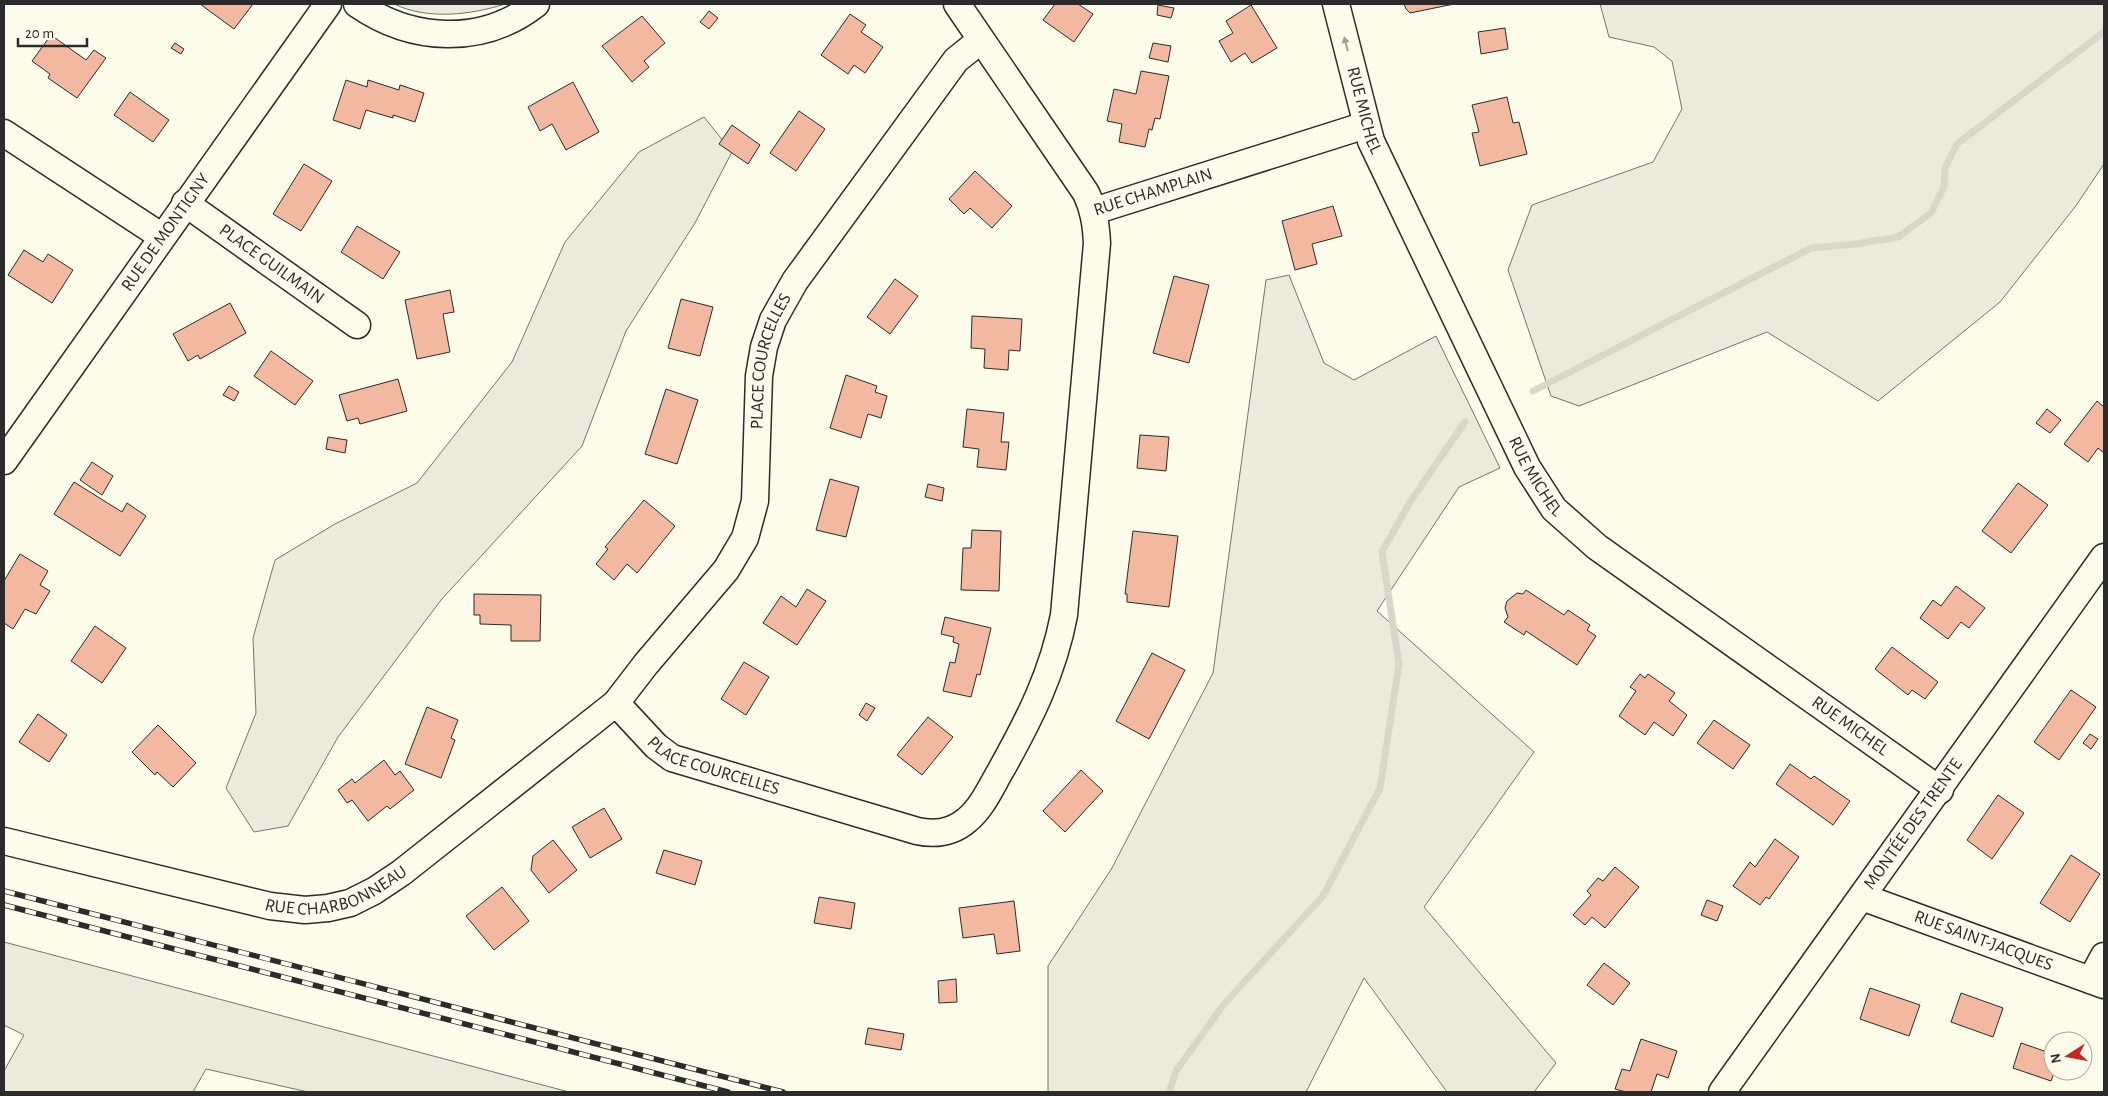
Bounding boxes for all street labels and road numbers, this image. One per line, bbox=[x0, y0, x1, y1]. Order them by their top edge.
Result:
street label: RUE MICHEL bbox=[1343, 65, 1385, 157]
street label: RUE CHAMPLAIN bbox=[1092, 165, 1215, 219]
street label: RUE DE MONTIGNY bbox=[118, 170, 214, 295]
street label: PLACE GUILMAIN bbox=[216, 221, 327, 308]
street label: PLACE COURCELLES bbox=[748, 290, 795, 430]
street label: RUE MICHEL bbox=[1505, 434, 1565, 521]
street label: RUE MICHEL bbox=[1808, 693, 1892, 760]
street label: PLACE COURCELLES bbox=[643, 733, 781, 798]
street label: MONTÉE DES TRENTE bbox=[1861, 755, 1966, 893]
street label: RUE CHARBONNEAU bbox=[263, 863, 410, 919]
street label: RUE SAINT-JACQUES bbox=[1912, 908, 2055, 974]

